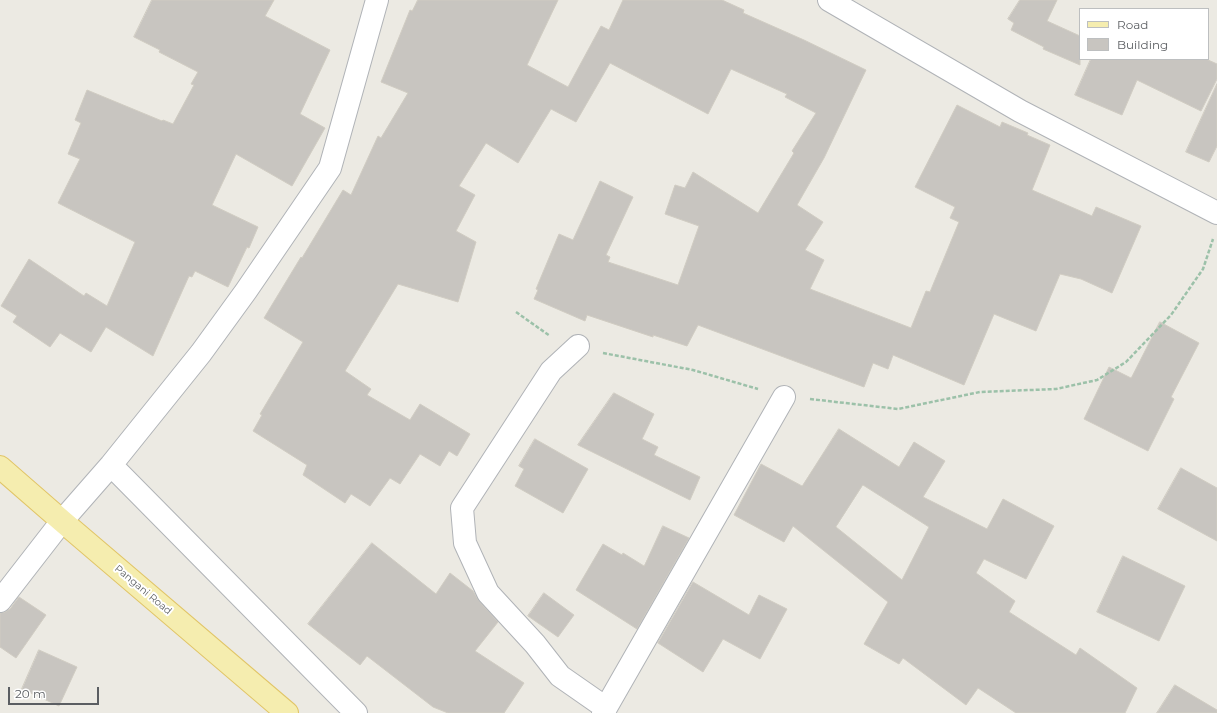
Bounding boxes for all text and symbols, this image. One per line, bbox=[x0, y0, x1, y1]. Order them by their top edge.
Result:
legend bbox=[1079, 8, 1209, 60]
text: Road bbox=[1117, 17, 1148, 32]
text: Building bbox=[1117, 37, 1168, 52]
street label: Pangani Road bbox=[112, 563, 174, 617]
scale bar bbox=[10, 679, 101, 705]
text: 20 m bbox=[15, 686, 46, 701]

